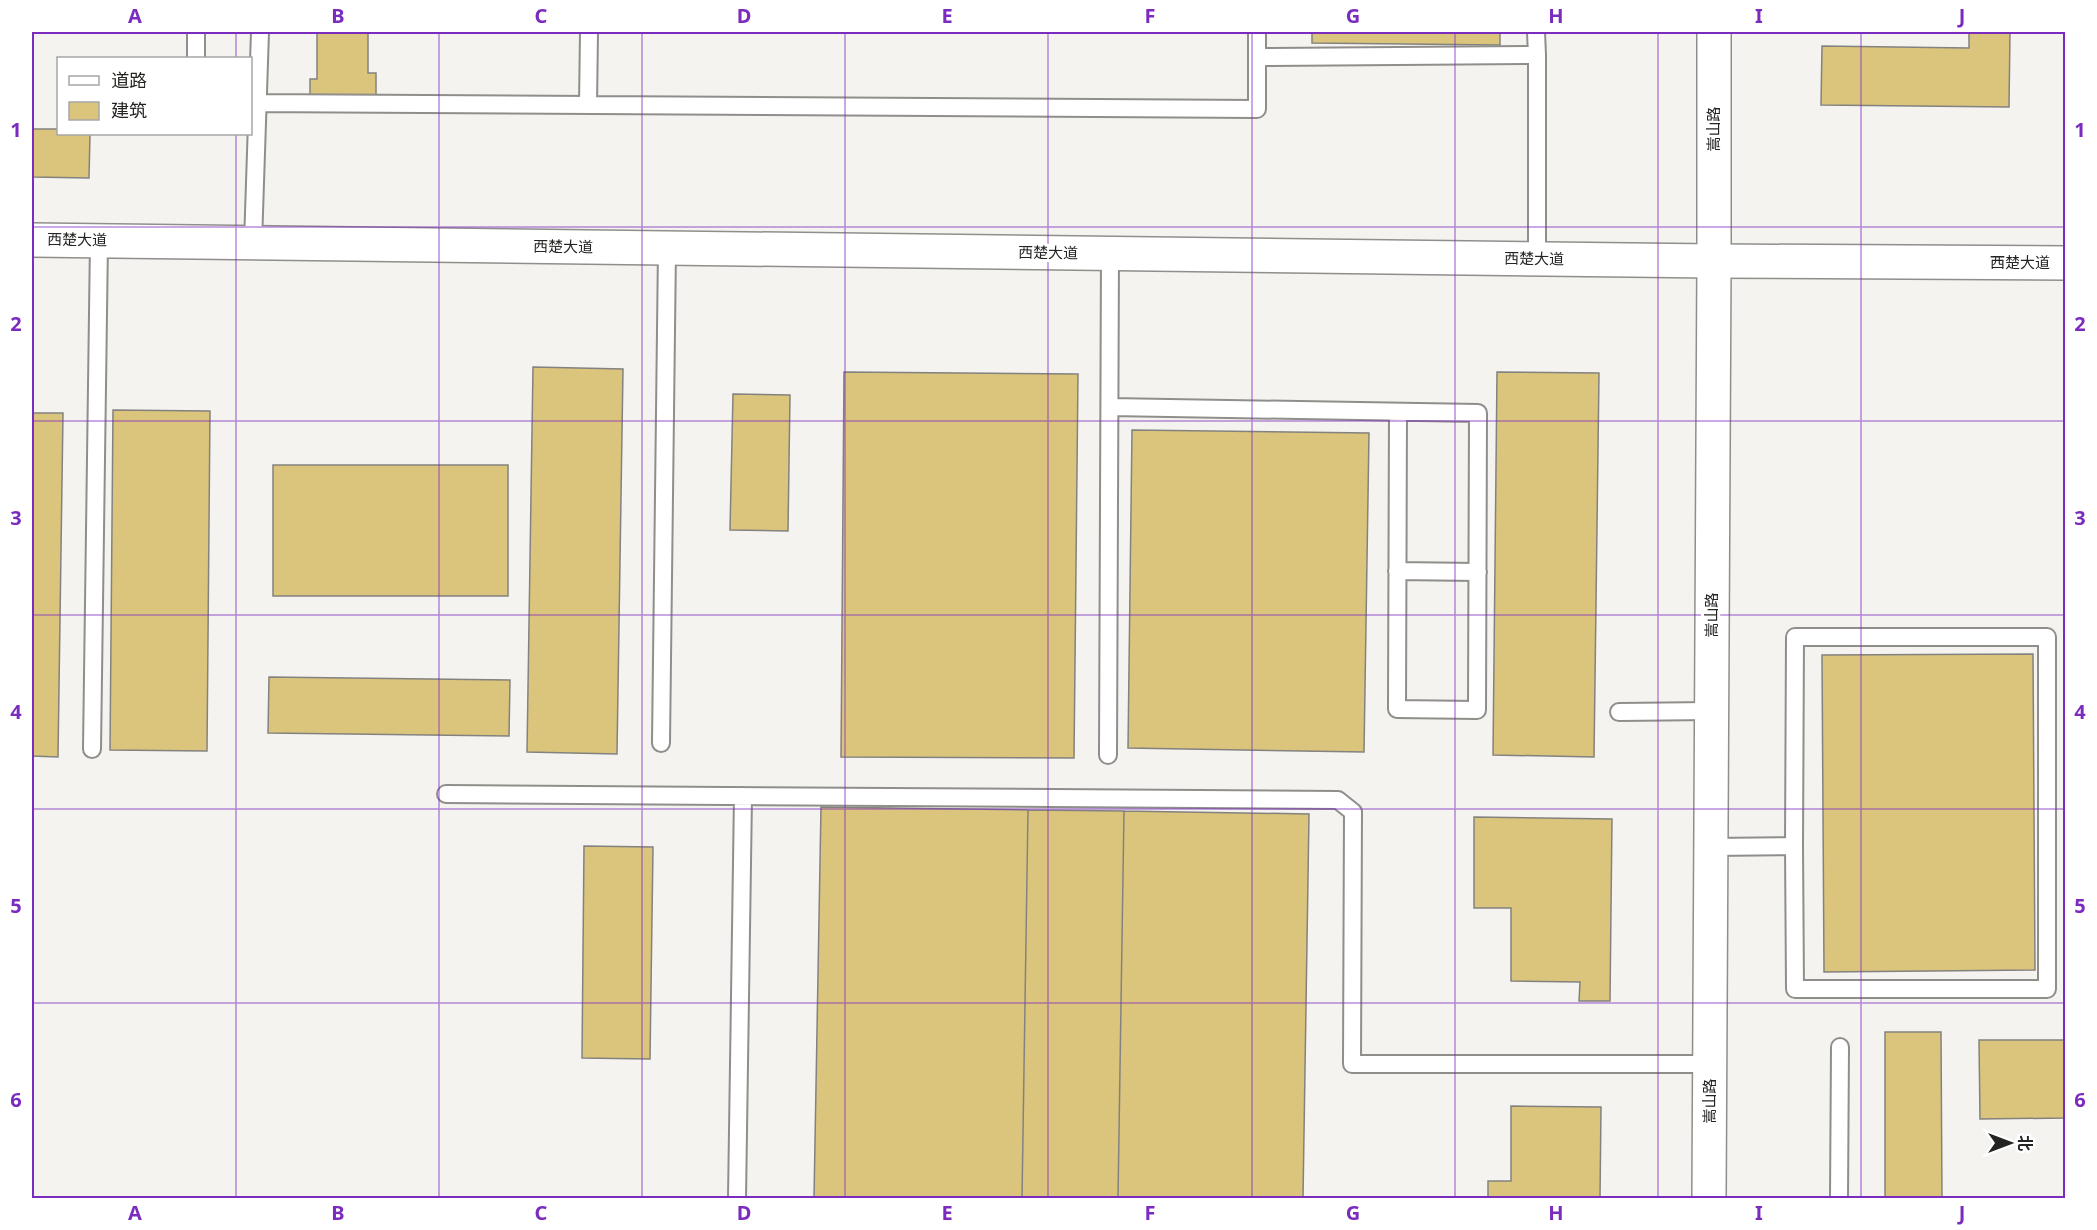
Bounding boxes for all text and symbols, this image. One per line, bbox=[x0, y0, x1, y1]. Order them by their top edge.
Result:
text: A bbox=[128, 2, 142, 29]
text: B bbox=[331, 2, 345, 29]
text: C bbox=[535, 2, 548, 29]
text: D bbox=[737, 2, 751, 29]
text: E bbox=[941, 2, 953, 29]
text: F bbox=[1145, 2, 1155, 29]
text: G bbox=[1346, 2, 1360, 29]
text: H bbox=[1548, 2, 1564, 29]
text: I bbox=[1755, 2, 1763, 29]
text: J bbox=[1957, 2, 1965, 29]
legend bbox=[57, 57, 252, 135]
text: 道路 bbox=[111, 68, 147, 92]
text: 建筑 bbox=[111, 98, 147, 122]
street label: 嵩山路 bbox=[1703, 106, 1723, 152]
text: 1 bbox=[10, 116, 22, 143]
text: 1 bbox=[2074, 116, 2086, 143]
street label: 西楚大道 bbox=[47, 228, 107, 250]
street label: 西楚大道 bbox=[533, 235, 593, 257]
street label: 西楚大道 bbox=[1018, 241, 1078, 263]
street label: 西楚大道 bbox=[1504, 247, 1564, 269]
street label: 西楚大道 bbox=[1990, 252, 2050, 272]
text: 2 bbox=[10, 310, 22, 337]
text: 2 bbox=[2074, 310, 2086, 337]
text: 3 bbox=[10, 504, 22, 531]
text: 3 bbox=[2074, 504, 2086, 531]
street label: 嵩山路 bbox=[1701, 592, 1721, 638]
text: 4 bbox=[10, 698, 22, 725]
text: 4 bbox=[2074, 698, 2086, 725]
text: 5 bbox=[10, 892, 22, 919]
text: 5 bbox=[2074, 892, 2086, 919]
street label: 嵩山路 bbox=[1699, 1078, 1719, 1124]
text: 6 bbox=[10, 1086, 22, 1113]
text: 6 bbox=[2074, 1086, 2086, 1113]
north arrow bbox=[1980, 1113, 2040, 1173]
text: 北 bbox=[2014, 1135, 2036, 1151]
text: A bbox=[128, 1199, 142, 1226]
text: B bbox=[331, 1199, 345, 1226]
text: C bbox=[535, 1199, 548, 1226]
text: D bbox=[737, 1199, 751, 1226]
text: E bbox=[941, 1199, 953, 1226]
text: F bbox=[1145, 1199, 1155, 1226]
text: G bbox=[1346, 1199, 1360, 1226]
text: H bbox=[1548, 1199, 1564, 1226]
text: I bbox=[1755, 1199, 1763, 1226]
text: J bbox=[1957, 1199, 1965, 1226]

